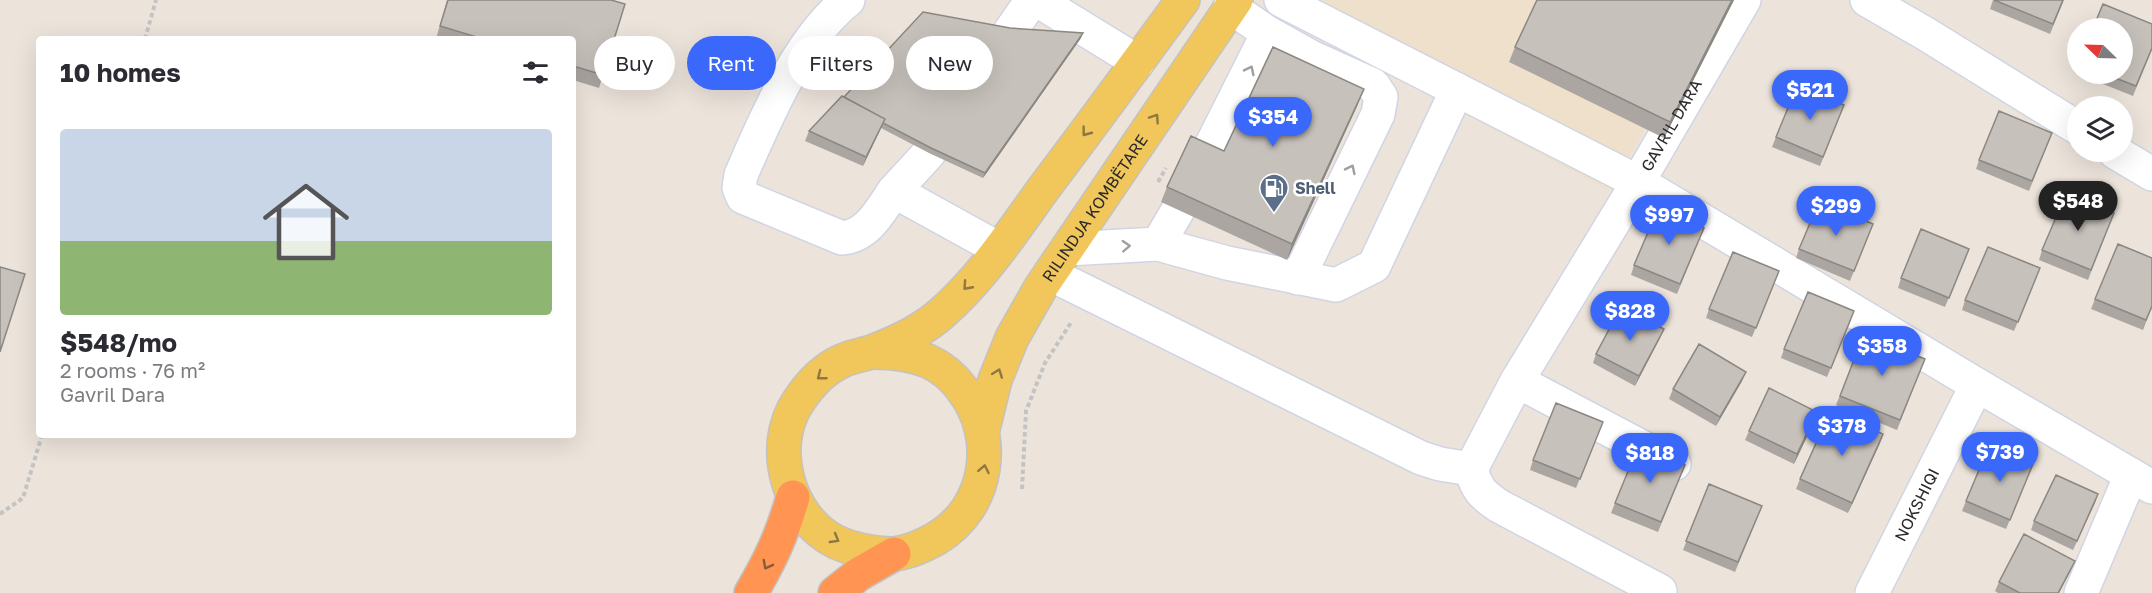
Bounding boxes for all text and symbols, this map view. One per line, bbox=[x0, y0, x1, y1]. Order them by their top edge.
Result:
north arrow bbox=[2067, 18, 2133, 84]
map controls bbox=[2067, 18, 2133, 162]
chip: Buy bbox=[594, 36, 675, 90]
chip: Rent bbox=[687, 36, 776, 90]
chip: Filters bbox=[788, 36, 894, 90]
chip: New bbox=[906, 36, 993, 90]
icon: filters bbox=[519, 56, 552, 89]
text: 10 homes bbox=[60, 57, 181, 88]
one-way arrow bbox=[1242, 66, 1254, 77]
pin: $521 bbox=[1774, 70, 1846, 121]
street label: GAVRIL DARA bbox=[1636, 75, 1706, 175]
text: $521 bbox=[1786, 77, 1834, 101]
button: layers bbox=[2067, 96, 2133, 162]
pin: $354 bbox=[1237, 97, 1309, 148]
text: $354 bbox=[1248, 104, 1298, 128]
one-way arrow bbox=[1148, 114, 1159, 125]
one-way arrow bbox=[1083, 125, 1094, 136]
street label: RILINDJA KOMBËTARE bbox=[1038, 131, 1152, 285]
one-way arrow bbox=[1344, 165, 1356, 176]
icon: home bbox=[252, 168, 360, 276]
fuel station icon: Shell bbox=[1258, 172, 1290, 214]
place label: Shell bbox=[1295, 178, 1336, 198]
pin: $548 bbox=[2042, 181, 2114, 232]
pin: $299 bbox=[1800, 186, 1872, 237]
text: $548 bbox=[2053, 188, 2103, 212]
text: $299 bbox=[1811, 193, 1862, 217]
pin: $997 bbox=[1633, 195, 1705, 246]
text: $997 bbox=[1644, 202, 1694, 226]
one-way arrow bbox=[1121, 239, 1130, 252]
one-way arrow bbox=[963, 279, 974, 290]
pin: $828 bbox=[1594, 291, 1666, 342]
text: $828 bbox=[1604, 298, 1656, 322]
pin: $358 bbox=[1846, 326, 1918, 377]
text: $548/mo bbox=[60, 327, 177, 358]
text: $358 bbox=[1857, 333, 1907, 357]
text: 2 rooms · 76 m² bbox=[60, 358, 205, 382]
one-way arrow bbox=[817, 368, 828, 379]
one-way arrow bbox=[991, 368, 1004, 379]
text: Gavril Dara bbox=[60, 382, 165, 406]
pin: $378 bbox=[1806, 406, 1878, 457]
text: $378 bbox=[1817, 413, 1867, 437]
pin: $739 bbox=[1964, 432, 2036, 483]
pin: $818 bbox=[1614, 433, 1686, 484]
text: $739 bbox=[1975, 439, 2025, 463]
text: $818 bbox=[1625, 440, 1675, 464]
one-way arrow bbox=[977, 464, 990, 474]
street label: NOKSHIQI bbox=[1890, 465, 1943, 544]
one-way arrow bbox=[829, 532, 839, 544]
one-way arrow bbox=[763, 559, 774, 570]

